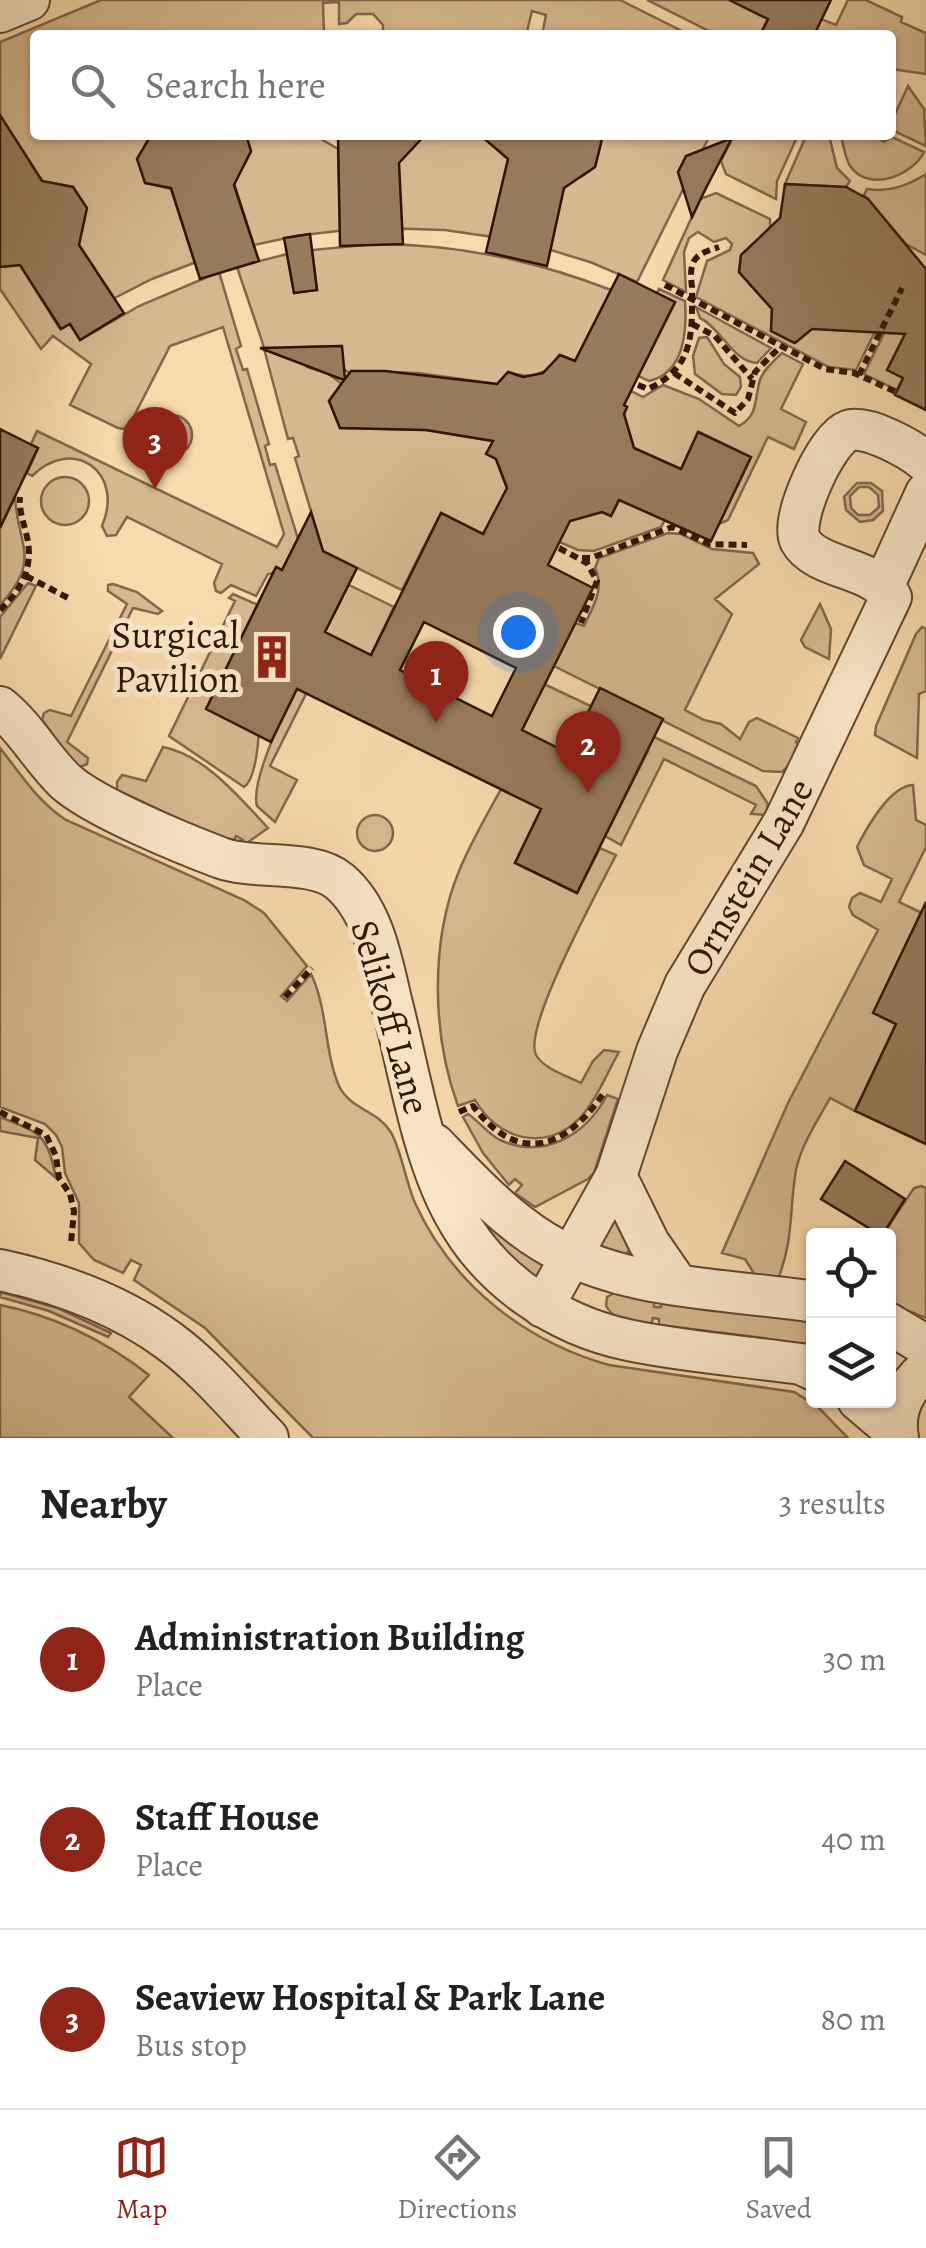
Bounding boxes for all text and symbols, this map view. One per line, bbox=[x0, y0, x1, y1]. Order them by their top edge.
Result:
search box bbox=[30, 30, 896, 140]
icon: search bbox=[65, 58, 120, 113]
text: Search here bbox=[145, 59, 326, 111]
pin: 3 bbox=[122, 406, 188, 489]
your location bbox=[493, 607, 544, 658]
place label: Surgical Pavilion bbox=[111, 609, 239, 705]
building icon: Surgical Pavilion bbox=[248, 633, 296, 681]
pin: 1 bbox=[404, 640, 468, 723]
pin: 2 bbox=[556, 710, 620, 793]
street label: Ornstein Lane bbox=[670, 769, 826, 985]
street label: Selikoff Lane bbox=[338, 914, 444, 1120]
map controls bbox=[806, 1228, 896, 1408]
button: locate bbox=[806, 1228, 896, 1318]
button: layers bbox=[806, 1318, 896, 1408]
text: Nearby bbox=[40, 1475, 167, 1532]
text: 3 results bbox=[779, 1481, 886, 1525]
text: Administration Building bbox=[135, 1611, 525, 1663]
text: 1 bbox=[67, 1637, 78, 1681]
text: 30 m bbox=[823, 1637, 886, 1681]
text: Place bbox=[135, 1663, 203, 1707]
text: Staff House bbox=[135, 1791, 319, 1843]
text: 2 bbox=[65, 1817, 80, 1861]
text: 40 m bbox=[821, 1817, 886, 1861]
text: Place bbox=[135, 1843, 203, 1887]
text: Seaview Hospital & Park Lane bbox=[135, 1971, 605, 2023]
text: 3 bbox=[66, 1997, 79, 2041]
text: 80 m bbox=[820, 1997, 886, 2041]
text: Bus stop bbox=[135, 2023, 247, 2067]
tab: Map bbox=[114, 2130, 169, 2228]
tab: Directions bbox=[397, 2130, 517, 2228]
tab: Saved bbox=[746, 2130, 812, 2228]

